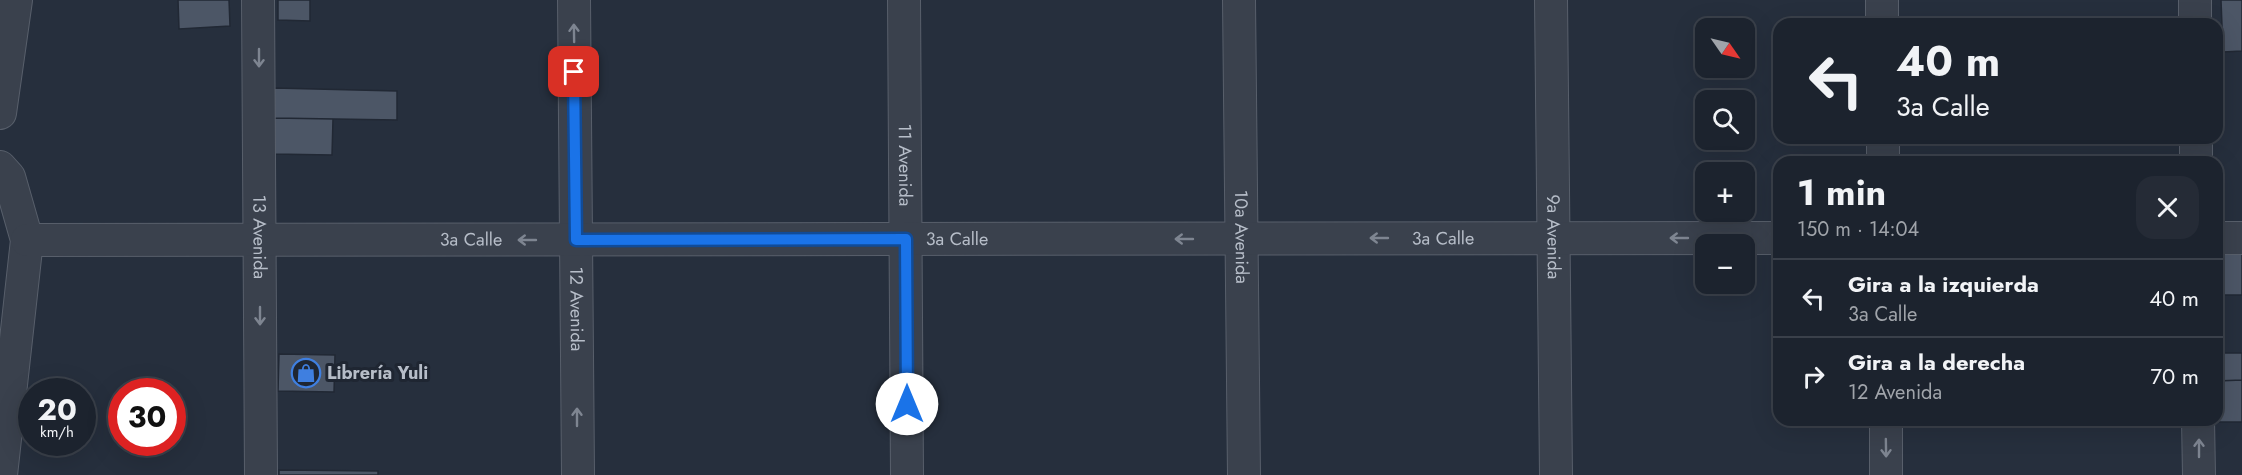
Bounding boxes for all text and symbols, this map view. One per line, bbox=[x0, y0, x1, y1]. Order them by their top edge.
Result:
north arrow bbox=[1695, 18, 1755, 78]
map controls bbox=[1695, 18, 1755, 294]
one-way arrow bbox=[568, 23, 580, 43]
text: 40 m bbox=[1896, 31, 2000, 92]
icon: left bbox=[1797, 42, 1875, 120]
pin bbox=[548, 46, 599, 97]
one-way arrow bbox=[253, 48, 265, 68]
icon: arrive bbox=[557, 55, 590, 88]
text: 3a Calle bbox=[1896, 87, 1990, 126]
button: search bbox=[1695, 90, 1755, 150]
street label: 11 Avenida bbox=[892, 124, 918, 206]
button: + bbox=[1695, 162, 1755, 222]
text: 1 min bbox=[1797, 166, 1886, 218]
button: close bbox=[2136, 176, 2199, 239]
street label: 10a Avenida bbox=[1228, 190, 1255, 284]
street label: 9a Avenida bbox=[1540, 194, 1567, 280]
street label: 13 Avenida bbox=[246, 195, 273, 279]
text: 150 m · 14:04 bbox=[1797, 215, 1919, 244]
street label: 3a Calle bbox=[1412, 225, 1474, 251]
street label: 3a Calle bbox=[440, 226, 502, 253]
street label: 3a Calle bbox=[926, 226, 988, 252]
one-way arrow bbox=[1369, 232, 1389, 244]
one-way arrow bbox=[1669, 232, 1689, 244]
one-way arrow bbox=[1174, 233, 1194, 245]
one-way arrow bbox=[517, 234, 537, 246]
button: − bbox=[1695, 234, 1755, 294]
street label: 12 Avenida bbox=[563, 266, 590, 351]
text: Gira a la izquierda bbox=[1848, 268, 2039, 300]
icon: left bbox=[1797, 282, 1830, 315]
text: 40 m bbox=[2149, 282, 2199, 314]
text: 3a Calle bbox=[1848, 300, 1917, 329]
one-way arrow bbox=[254, 306, 266, 326]
text: Gira a la derecha bbox=[1848, 346, 2025, 378]
shop icon: Librería Yuli bbox=[290, 357, 322, 389]
place label: Librería Yuli bbox=[327, 360, 428, 386]
icon: right bbox=[1797, 360, 1830, 393]
text: 70 m bbox=[2150, 360, 2199, 392]
position arrow bbox=[875, 372, 939, 436]
speed limit sign: 30 bbox=[108, 378, 186, 456]
text: 12 Avenida bbox=[1848, 378, 1942, 407]
text: 20 bbox=[37, 388, 77, 431]
one-way arrow bbox=[572, 407, 583, 427]
text: km/h bbox=[40, 421, 74, 443]
one-way arrow bbox=[1880, 437, 1892, 457]
one-way arrow bbox=[2193, 438, 2205, 458]

